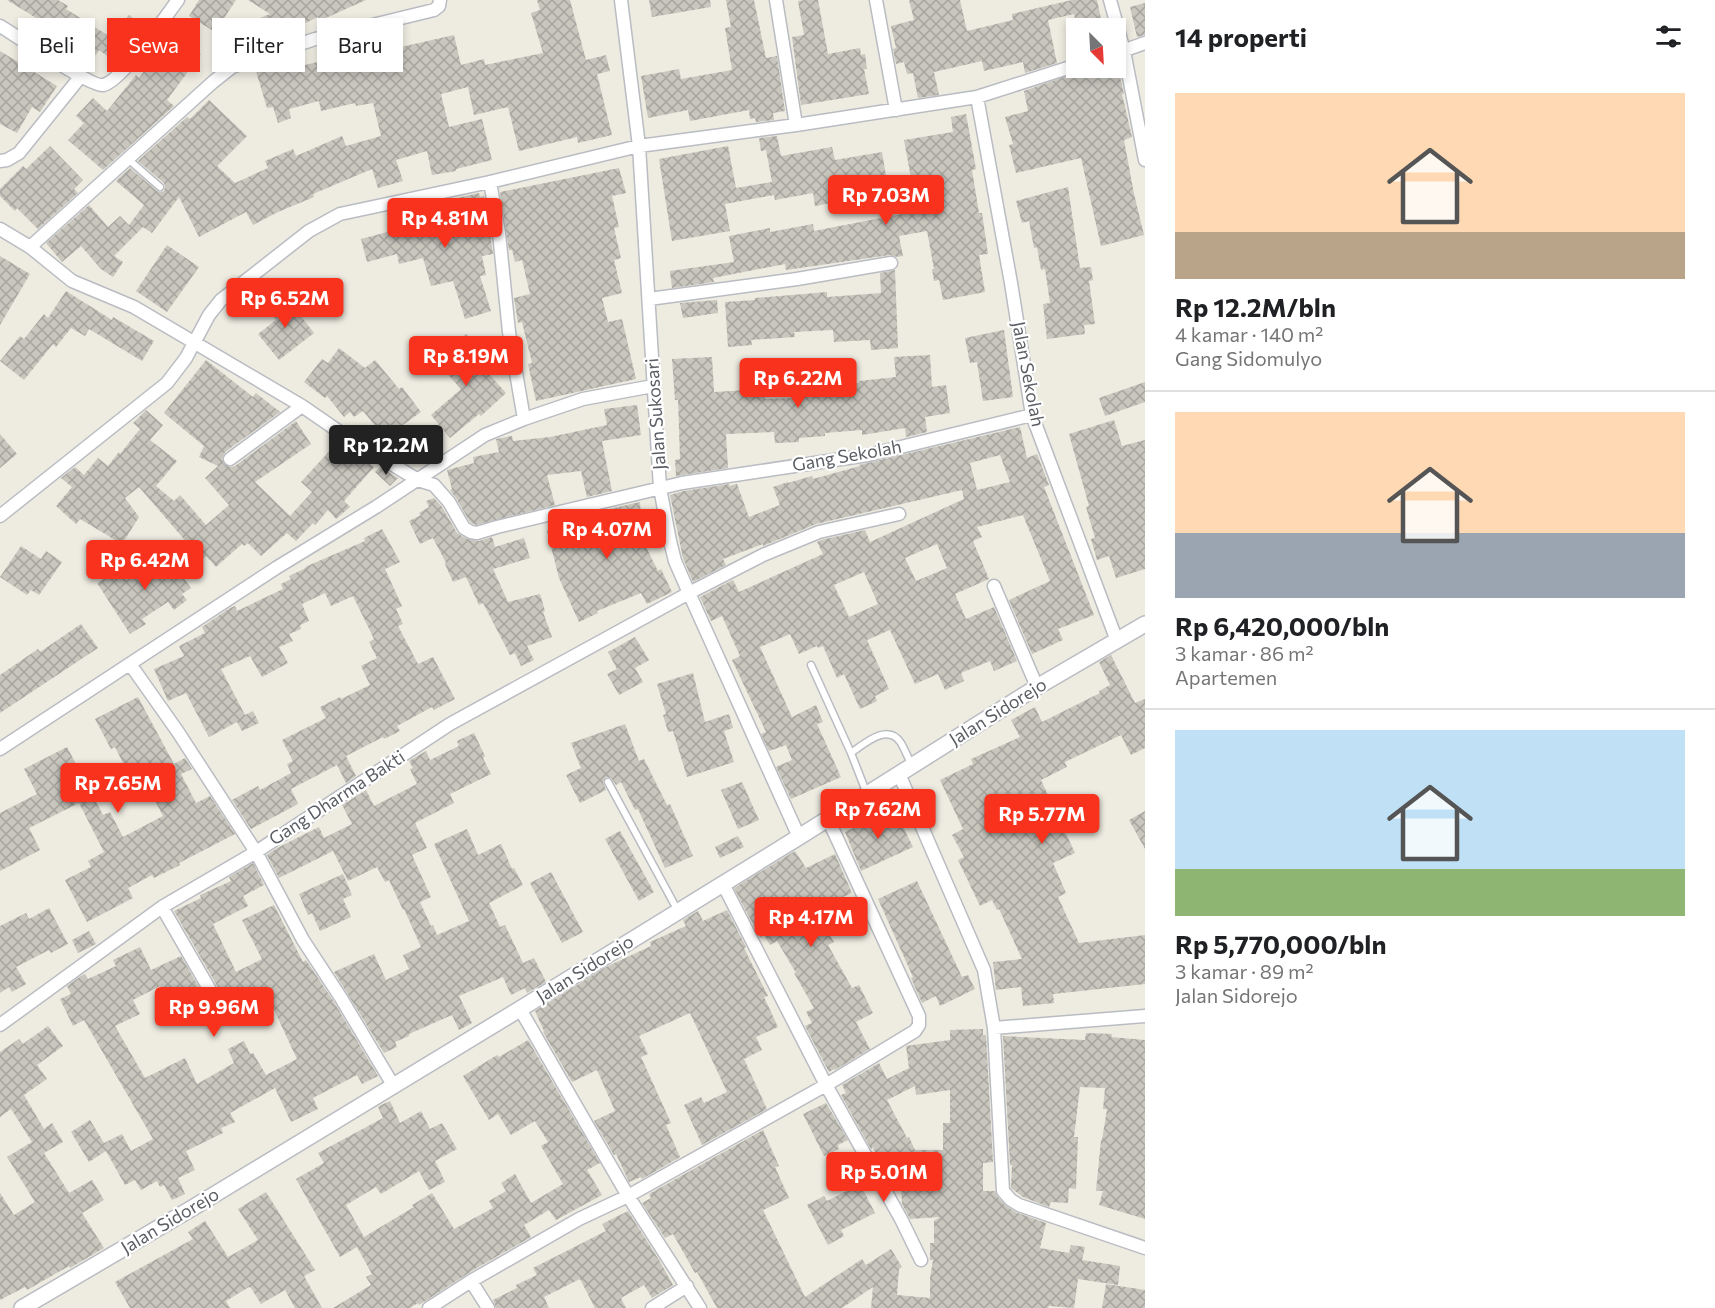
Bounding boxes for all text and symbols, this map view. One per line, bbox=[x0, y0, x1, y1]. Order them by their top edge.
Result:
chip: Beli bbox=[18, 18, 95, 72]
chip: Sewa bbox=[107, 18, 200, 72]
chip: Filter bbox=[212, 18, 305, 72]
chip: Baru bbox=[317, 18, 403, 72]
north arrow bbox=[1066, 18, 1126, 78]
map controls bbox=[1066, 18, 1126, 78]
icon: filters bbox=[1652, 20, 1685, 53]
text: 14 properti bbox=[1175, 21, 1307, 52]
icon: home bbox=[1376, 132, 1484, 240]
pin: Rp 7.03M bbox=[824, 175, 948, 226]
text: Rp 7.03M bbox=[842, 182, 930, 206]
pin: Rp 4.81M bbox=[383, 198, 507, 249]
text: Rp 4.81M bbox=[401, 205, 489, 229]
pin: Rp 6.52M bbox=[223, 278, 347, 329]
text: Rp 6.52M bbox=[240, 285, 330, 309]
text: Rp 12.2M/bln bbox=[1175, 291, 1336, 322]
street label: Jalan Sekolah bbox=[1008, 319, 1050, 428]
text: 4 kamar · 140 m² bbox=[1175, 322, 1323, 346]
pin: Rp 8.19M bbox=[404, 336, 528, 387]
text: Rp 8.19M bbox=[423, 343, 509, 367]
text: Gang Sidomulyo bbox=[1175, 346, 1322, 370]
street label: Jalan Sukosari bbox=[640, 357, 670, 471]
pin: Rp 6.22M bbox=[736, 358, 860, 409]
text: Rp 6.22M bbox=[754, 365, 842, 389]
pin: Rp 12.2M bbox=[324, 425, 448, 476]
text: Rp 12.2M bbox=[343, 432, 429, 456]
street label: Gang Sekolah bbox=[790, 435, 903, 475]
icon: home bbox=[1376, 451, 1484, 559]
pin: Rp 4.07M bbox=[545, 509, 669, 560]
text: Rp 4.07M bbox=[562, 516, 652, 540]
pin: Rp 6.42M bbox=[83, 540, 207, 591]
text: Rp 6.42M bbox=[100, 547, 190, 571]
text: Rp 6,420,000/bln bbox=[1175, 610, 1389, 641]
text: 3 kamar · 86 m² bbox=[1175, 641, 1313, 665]
text: Apartemen bbox=[1175, 665, 1277, 689]
street label: Jalan Sidorejo bbox=[945, 673, 1050, 750]
street label: Gang Dharma Bakti bbox=[264, 745, 409, 849]
pin: Rp 7.65M bbox=[56, 763, 180, 814]
icon: home bbox=[1376, 769, 1484, 877]
text: Rp 7.65M bbox=[74, 770, 162, 794]
pin: Rp 7.62M bbox=[816, 789, 940, 840]
pin: Rp 5.77M bbox=[980, 794, 1104, 845]
text: Rp 7.62M bbox=[835, 796, 921, 820]
text: Rp 5.77M bbox=[998, 801, 1086, 825]
pin: Rp 4.17M bbox=[749, 897, 873, 948]
text: Rp 4.17M bbox=[769, 904, 853, 928]
text: Rp 5,770,000/bln bbox=[1175, 928, 1386, 959]
street label: Jalan Sidorejo bbox=[532, 930, 637, 1007]
text: 3 kamar · 89 m² bbox=[1175, 959, 1313, 983]
text: Jalan Sidorejo bbox=[1175, 983, 1298, 1007]
pin: Rp 9.96M bbox=[152, 987, 276, 1038]
text: Rp 9.96M bbox=[169, 994, 259, 1018]
pin: Rp 5.01M bbox=[822, 1152, 946, 1203]
text: Rp 5.01M bbox=[840, 1159, 928, 1183]
street label: Jalan Sidorejo bbox=[116, 1182, 222, 1258]

